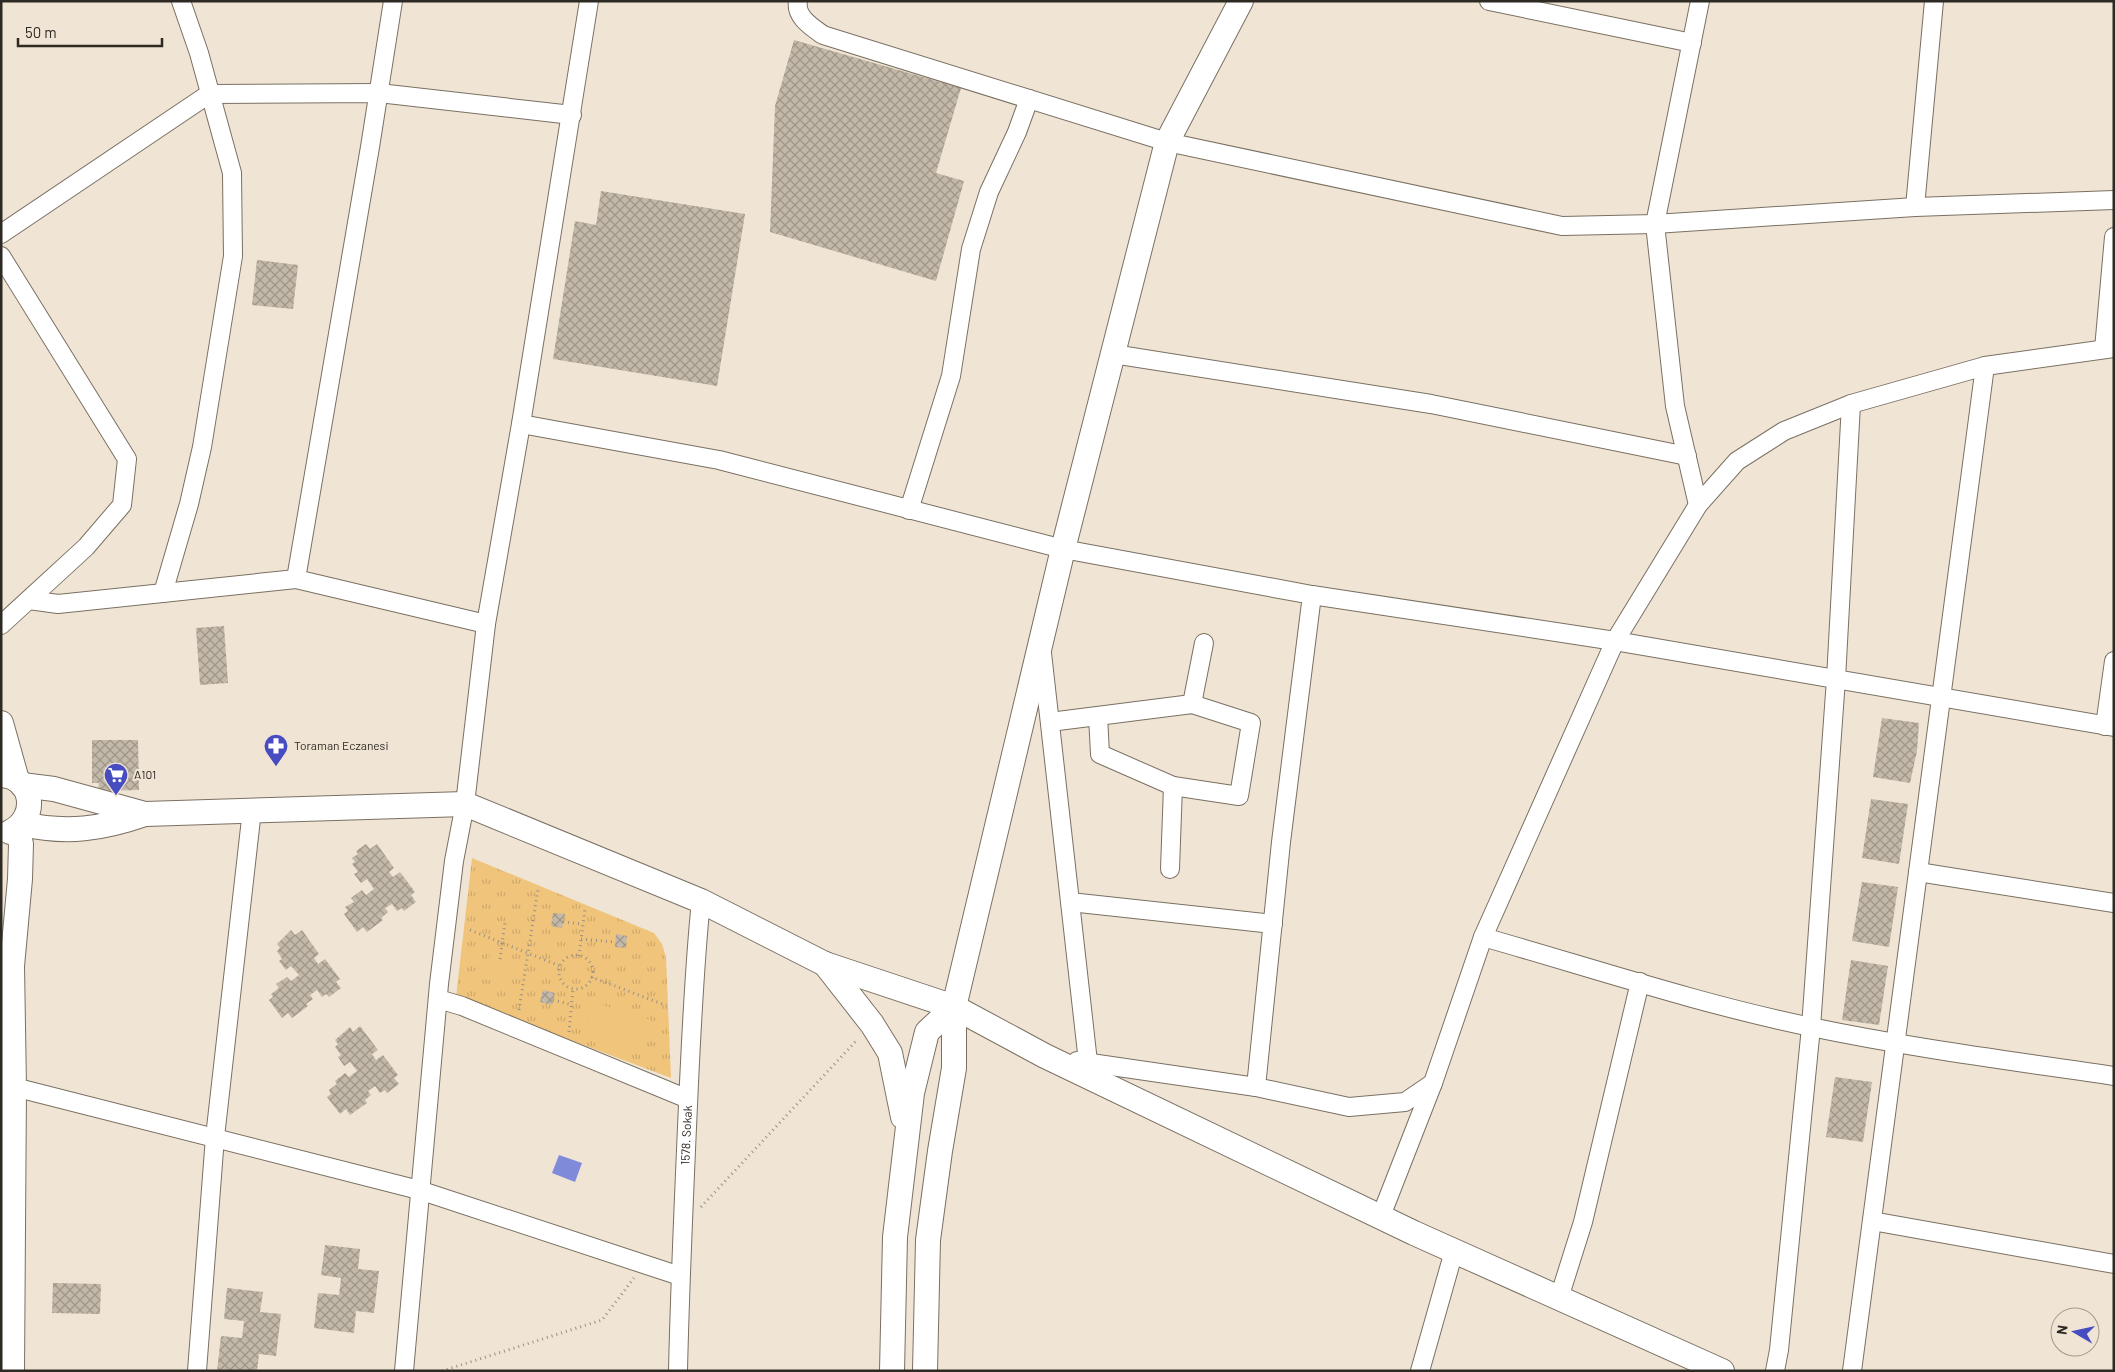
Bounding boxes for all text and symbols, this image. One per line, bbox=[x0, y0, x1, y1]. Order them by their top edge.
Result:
scale bar bbox=[18, 15, 161, 47]
text: 50 m bbox=[25, 23, 57, 41]
pharmacy icon: Toraman Eczanesi bbox=[263, 733, 289, 767]
place label: Toraman Eczanesi bbox=[294, 738, 388, 752]
supermarket icon: A101 bbox=[103, 762, 129, 796]
place label: A101 bbox=[134, 767, 156, 781]
street label: 1578. Sokak bbox=[677, 1105, 694, 1165]
north arrow bbox=[2050, 1307, 2100, 1357]
text: N bbox=[2053, 1324, 2071, 1336]

